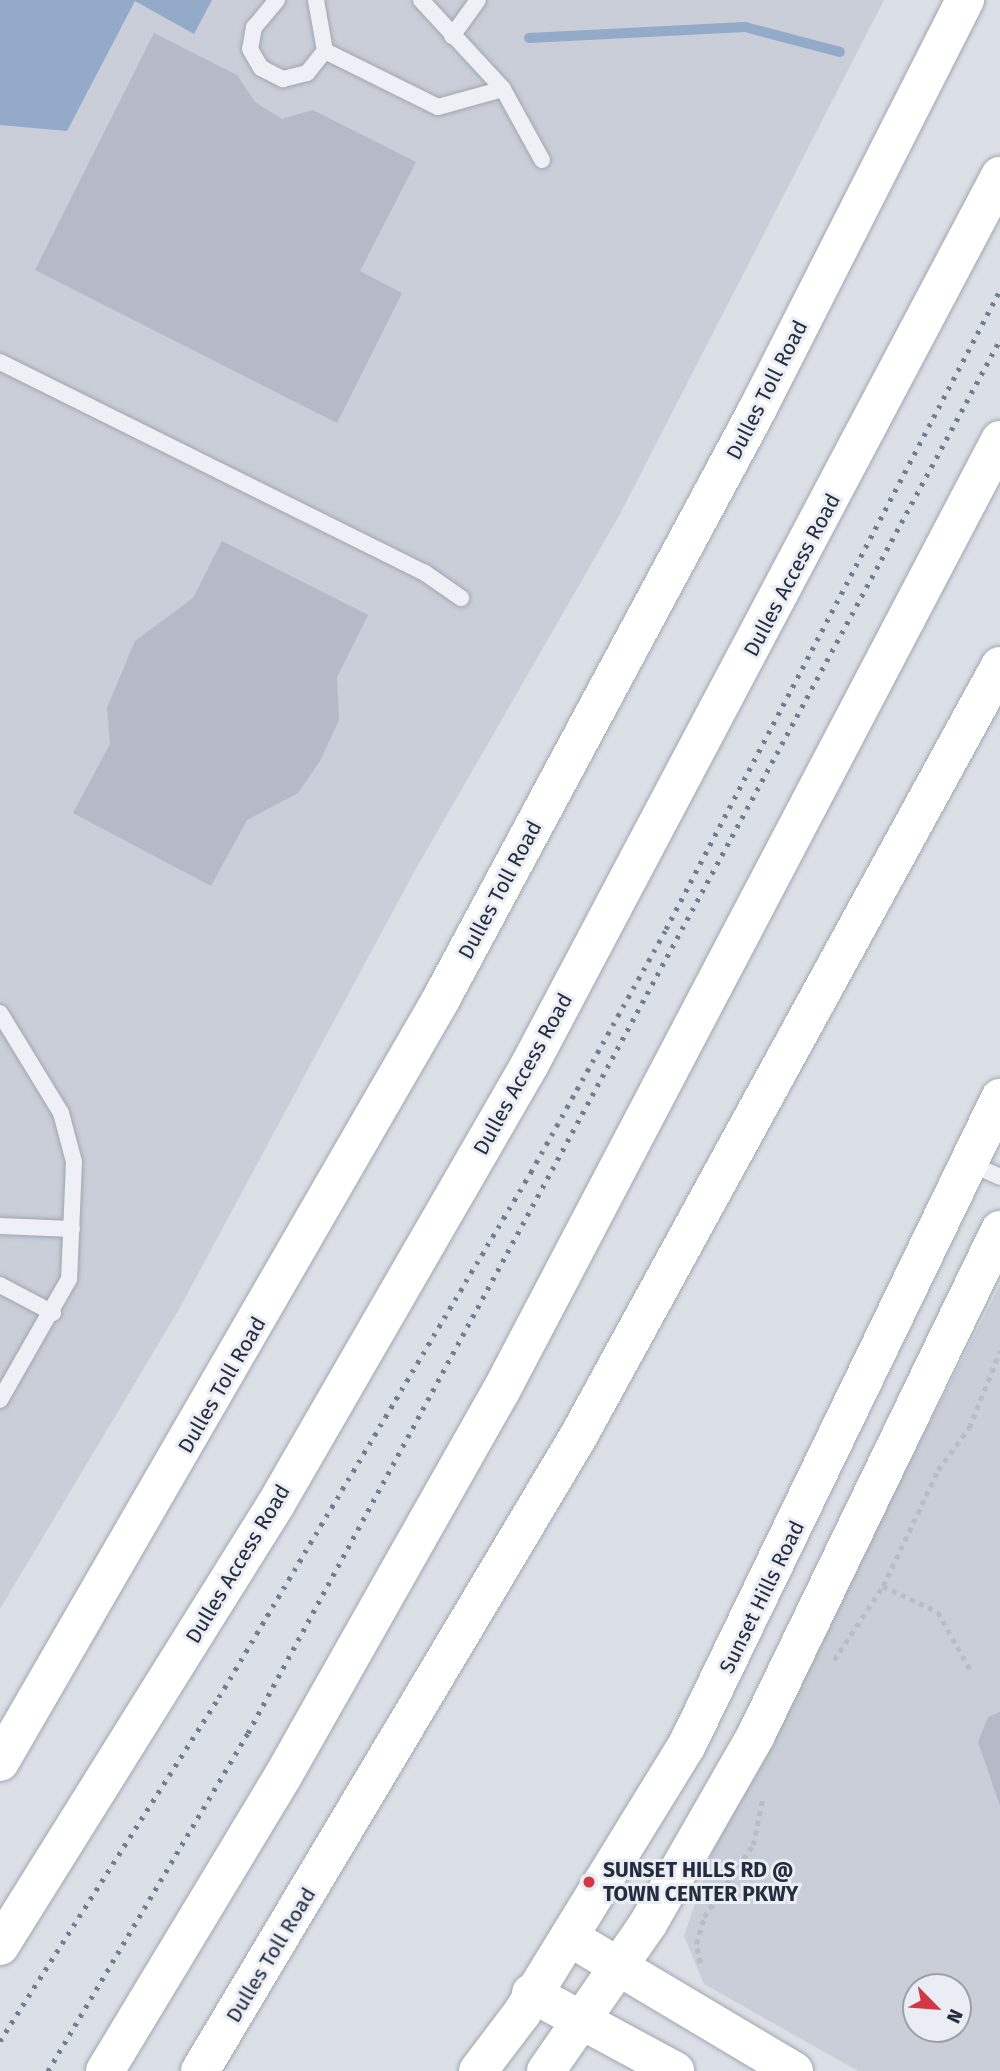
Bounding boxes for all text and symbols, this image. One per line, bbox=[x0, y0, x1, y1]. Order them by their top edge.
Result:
street label: Dulles Toll Road bbox=[721, 316, 813, 464]
street label: Dulles Access Road bbox=[738, 489, 846, 661]
street label: Dulles Toll Road bbox=[453, 817, 547, 963]
street label: Dulles Access Road bbox=[468, 989, 578, 1159]
street label: Dulles Toll Road bbox=[173, 1312, 271, 1458]
street label: Dulles Access Road bbox=[181, 1480, 295, 1648]
street label: Sunset Hills Road bbox=[714, 1517, 810, 1677]
place label: SUNSET HILLS RD @ TOWN CENTER PKWY bbox=[603, 1857, 798, 1907]
marker: SUNSET HILLS RD @ TOWN CENTER PKWY bbox=[581, 1874, 597, 1890]
street label: Dulles Toll Road bbox=[221, 1883, 321, 2027]
north arrow bbox=[902, 1973, 972, 2043]
text: N bbox=[942, 2006, 968, 2027]

